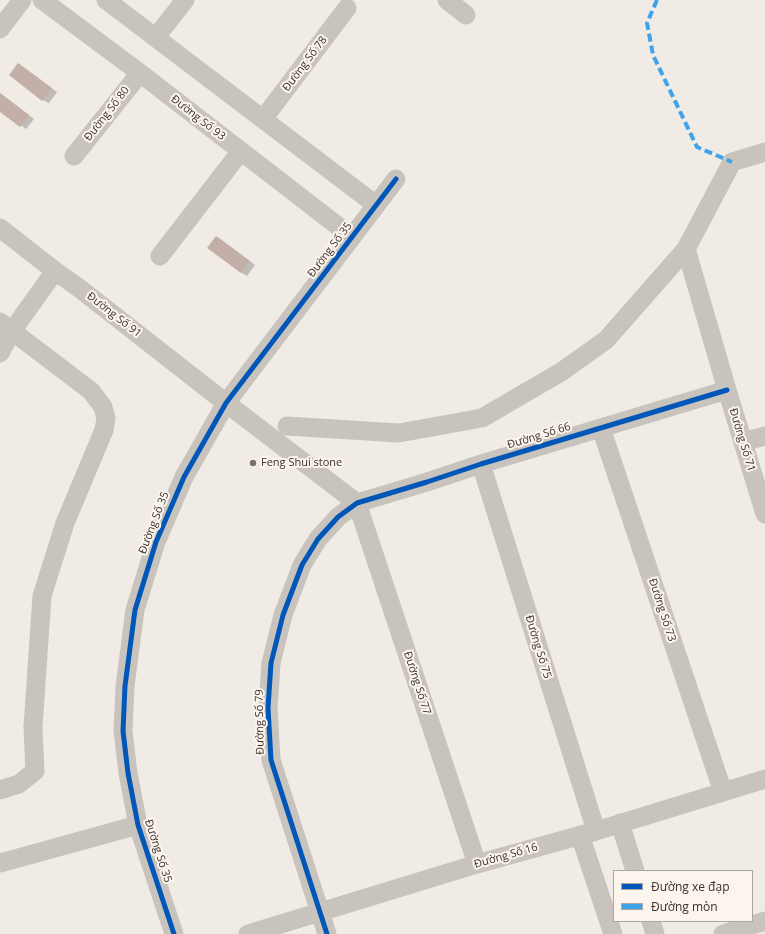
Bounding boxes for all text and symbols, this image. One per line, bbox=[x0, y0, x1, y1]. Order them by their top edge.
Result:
street label: Đường Số 78 bbox=[280, 34, 330, 94]
street label: Đường Số 80 bbox=[82, 84, 132, 144]
street label: Đường Số 93 bbox=[168, 93, 228, 143]
street label: Đường Số 35 bbox=[305, 220, 355, 280]
street label: Đường Số 91 bbox=[84, 290, 144, 340]
street label: Đường Số 71 bbox=[726, 407, 758, 473]
street label: Đường Số 66 bbox=[506, 420, 572, 452]
place label: Feng Shui stone bbox=[261, 456, 342, 470]
marker: Feng Shui stone bbox=[248, 458, 258, 468]
street label: Đường Số 35 bbox=[136, 490, 172, 556]
street label: Đường Số 73 bbox=[646, 577, 678, 643]
street label: Đường Số 75 bbox=[522, 614, 554, 680]
street label: Đường Số 77 bbox=[401, 650, 433, 716]
street label: Đường Số 79 bbox=[253, 689, 267, 755]
street label: Đường Số 35 bbox=[142, 818, 174, 884]
street label: Đường Số 16 bbox=[473, 841, 539, 871]
legend bbox=[613, 870, 753, 922]
text: Đường xe đạp bbox=[651, 878, 730, 895]
text: Đường mòn bbox=[651, 898, 718, 915]

